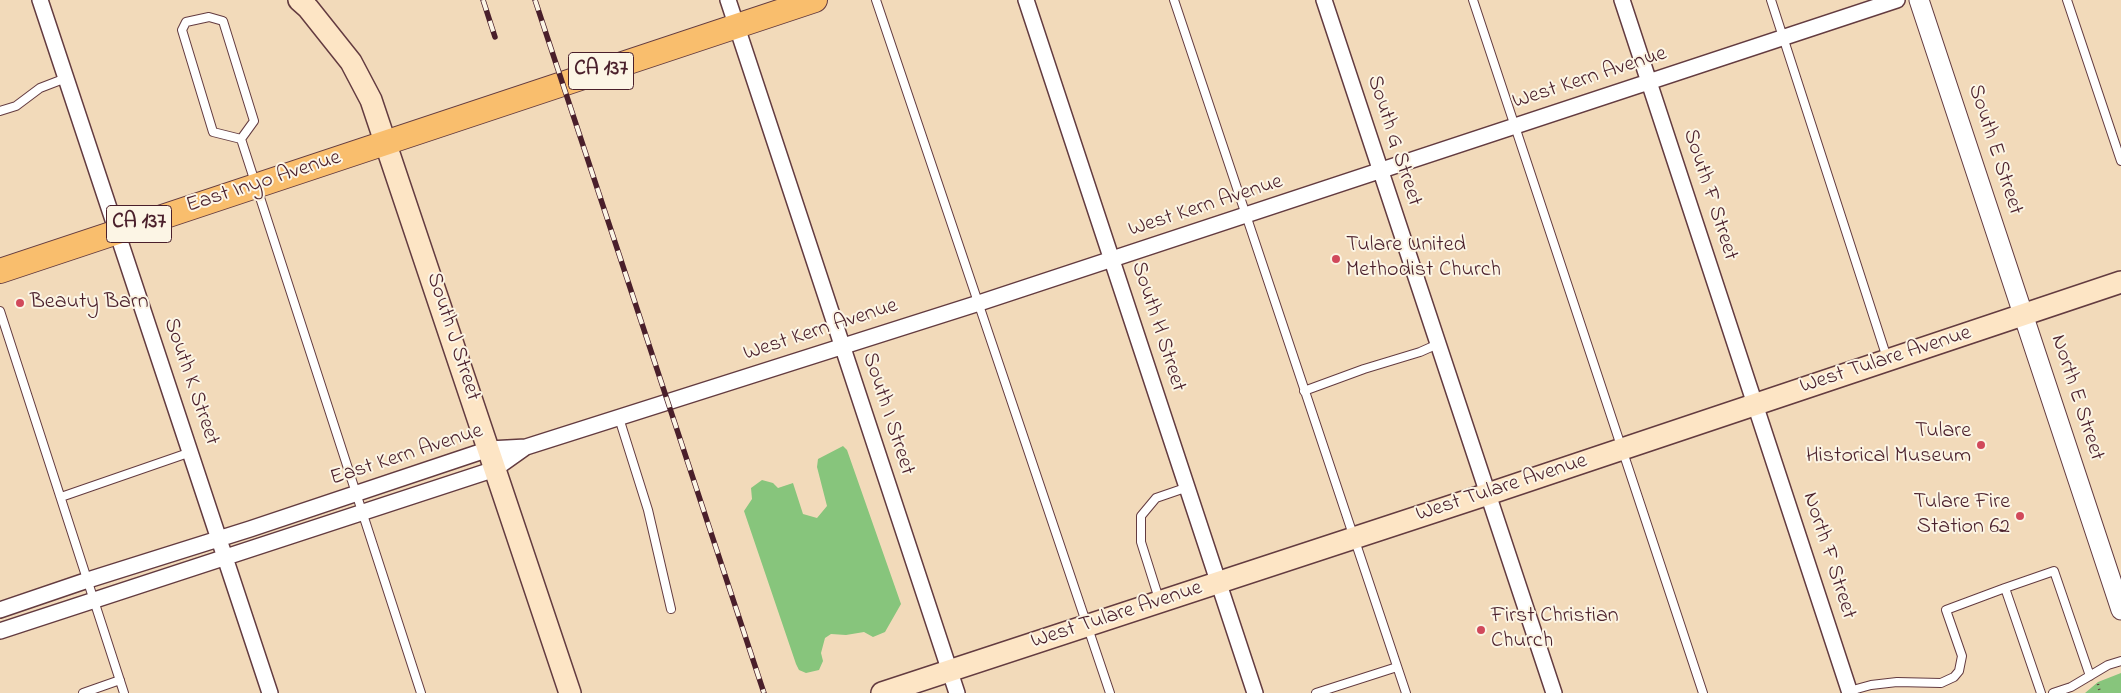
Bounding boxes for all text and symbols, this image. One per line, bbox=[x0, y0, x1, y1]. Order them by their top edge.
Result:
street label: West Kern Avenue bbox=[1510, 42, 1670, 116]
road number: CA 137 bbox=[568, 52, 634, 90]
street label: South G Street bbox=[1359, 72, 1427, 210]
street label: South E Street bbox=[1960, 81, 2028, 219]
street label: South F Street bbox=[1675, 126, 1743, 264]
street label: East Inyo Avenue bbox=[183, 146, 345, 220]
street label: West Kern Avenue bbox=[1126, 170, 1286, 244]
road number: CA 137 bbox=[106, 205, 172, 242]
place label: Tulare United Methodist Church bbox=[1346, 233, 1501, 284]
marker: Tulare United Methodist Church bbox=[1330, 253, 1342, 265]
street label: South H Street bbox=[1124, 259, 1190, 395]
street label: South J Street bbox=[419, 270, 485, 404]
place label: Beauty Barn bbox=[30, 290, 149, 316]
street label: West Kern Avenue bbox=[741, 294, 901, 368]
marker: Beauty Barn bbox=[14, 297, 26, 309]
street label: South K Street bbox=[156, 315, 224, 449]
street label: West Tulare Avenue bbox=[1797, 321, 1975, 401]
street label: North E Street bbox=[2043, 332, 2109, 464]
street label: South I Street bbox=[855, 349, 919, 479]
street label: East Kern Avenue bbox=[327, 419, 487, 493]
place label: Tulare Historical Museum bbox=[1806, 419, 1971, 471]
marker: Tulare Historical Museum bbox=[1975, 439, 1987, 451]
street label: West Tulare Avenue bbox=[1413, 449, 1591, 529]
street label: North F Street bbox=[1795, 489, 1861, 623]
place label: Tulare Fire Station 62 bbox=[1914, 490, 2010, 542]
marker: Tulare Fire Station 62 bbox=[2014, 510, 2026, 522]
street label: West Tulare Avenue bbox=[1028, 576, 1206, 656]
place label: First Christian Church bbox=[1491, 604, 1619, 656]
marker: First Christian Church bbox=[1475, 624, 1487, 636]

